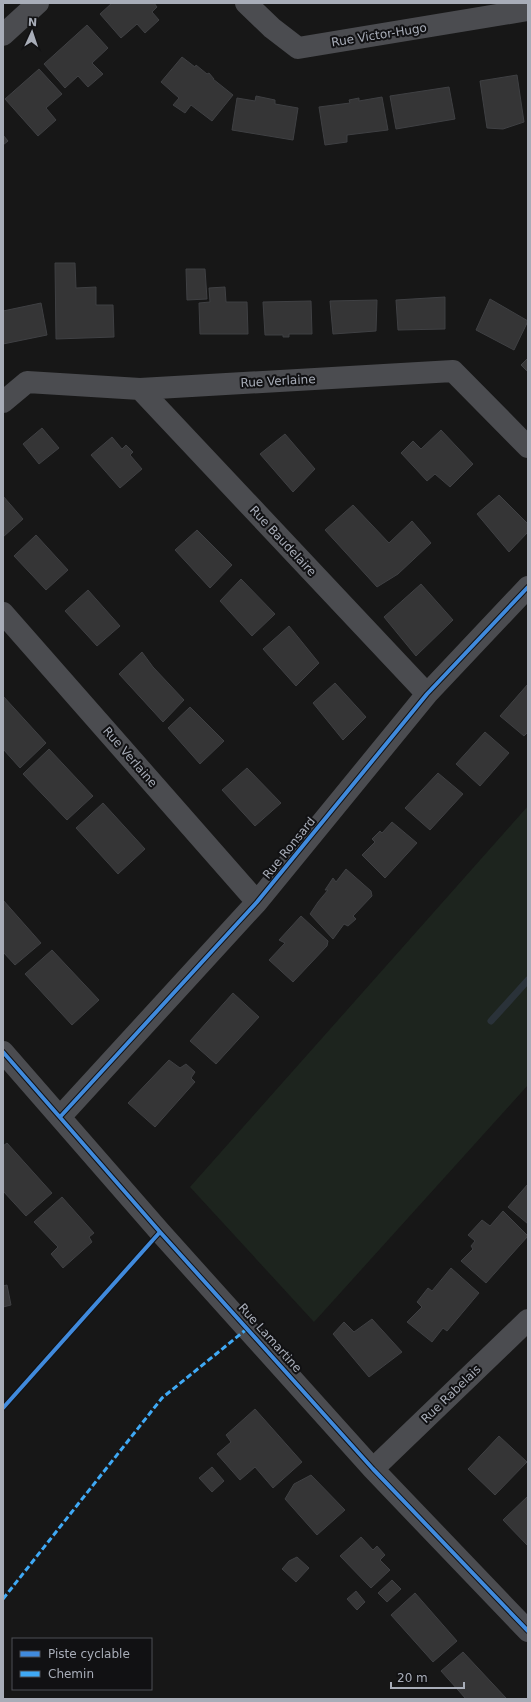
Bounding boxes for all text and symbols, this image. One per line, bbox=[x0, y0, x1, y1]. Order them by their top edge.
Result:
north arrow bbox=[12, 12, 52, 52]
text: N bbox=[28, 16, 37, 29]
street label: Rue Victor-Hugo bbox=[330, 21, 428, 49]
street label: Rue Verlaine bbox=[240, 372, 316, 390]
street label: Rue Baudelaire bbox=[247, 503, 319, 579]
street label: Rue Verlaine bbox=[100, 724, 160, 790]
street label: Rue Ronsard bbox=[260, 814, 318, 882]
street label: Rue Lamartine bbox=[235, 1301, 305, 1375]
street label: Rue Rabelais bbox=[418, 1362, 484, 1426]
legend bbox=[12, 1638, 152, 1690]
text: Piste cyclable bbox=[48, 1647, 130, 1661]
scale bar bbox=[391, 1664, 464, 1690]
text: Chemin bbox=[48, 1667, 94, 1681]
text: 20 m bbox=[397, 1671, 428, 1685]

